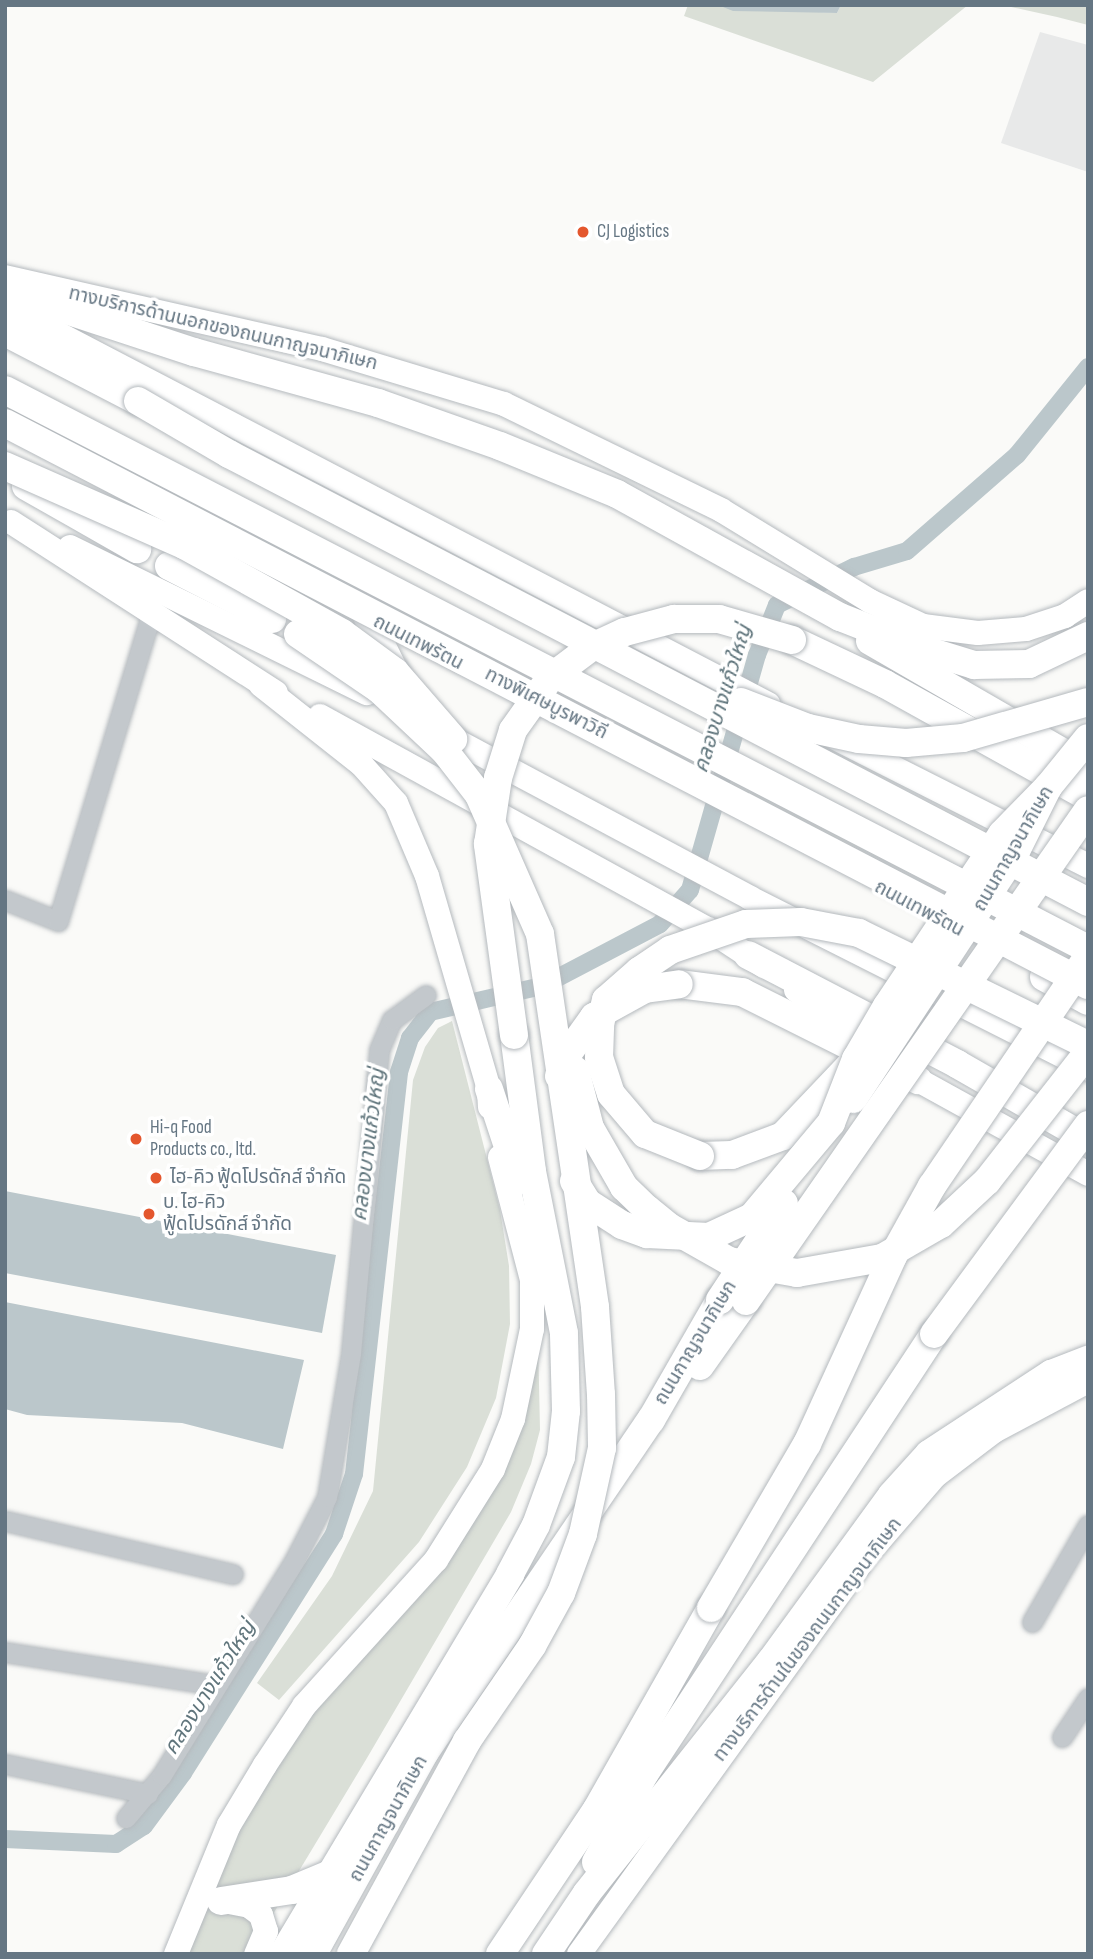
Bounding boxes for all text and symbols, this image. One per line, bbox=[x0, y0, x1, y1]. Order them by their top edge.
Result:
place label: CJ Logistics bbox=[597, 221, 669, 243]
marker: CJ Logistics bbox=[575, 224, 591, 240]
street label: ทางบริการด้านนอกของถนนกาญจนาภิเษก bbox=[66, 282, 380, 376]
street label: ถนนเทพรัตน bbox=[369, 611, 467, 675]
water label: คลองบางแก้วใหญ่ bbox=[689, 622, 757, 776]
street label: ทางพิเศษบูรพาวิถี bbox=[481, 663, 611, 745]
street label: ถนนกาญจนาภิเษก bbox=[969, 782, 1059, 916]
street label: ถนนเทพรัตน bbox=[870, 876, 968, 942]
water label: คลองบางแก้วใหญ่ bbox=[347, 1068, 391, 1222]
place label: Hi-q Food Products co., ltd. bbox=[150, 1117, 256, 1161]
marker: Hi-q Food Products co., ltd. bbox=[128, 1131, 144, 1147]
place label: ไฮ-คิว ฟู้ดโปรดักส์ จำกัด bbox=[170, 1167, 346, 1189]
marker: ไฮ-คิว ฟู้ดโปรดักส์ จำกัด bbox=[148, 1170, 164, 1186]
place label: บ. ไฮ-คิว ฟู้ดโปรดักส์ จำกัด bbox=[163, 1192, 292, 1236]
marker: บ. ไฮ-คิว ฟู้ดโปรดักส์ จำกัด bbox=[141, 1206, 157, 1222]
street label: ถนนกาญจนาภิเษก bbox=[650, 1277, 742, 1409]
street label: ทางบริการด้านในของถนนกาญจนาภิเษก bbox=[709, 1514, 907, 1766]
water label: คลองบางแก้วใหญ่ bbox=[159, 1616, 261, 1760]
street label: ถนนกาญจนาภิเษก bbox=[345, 1752, 433, 1886]

